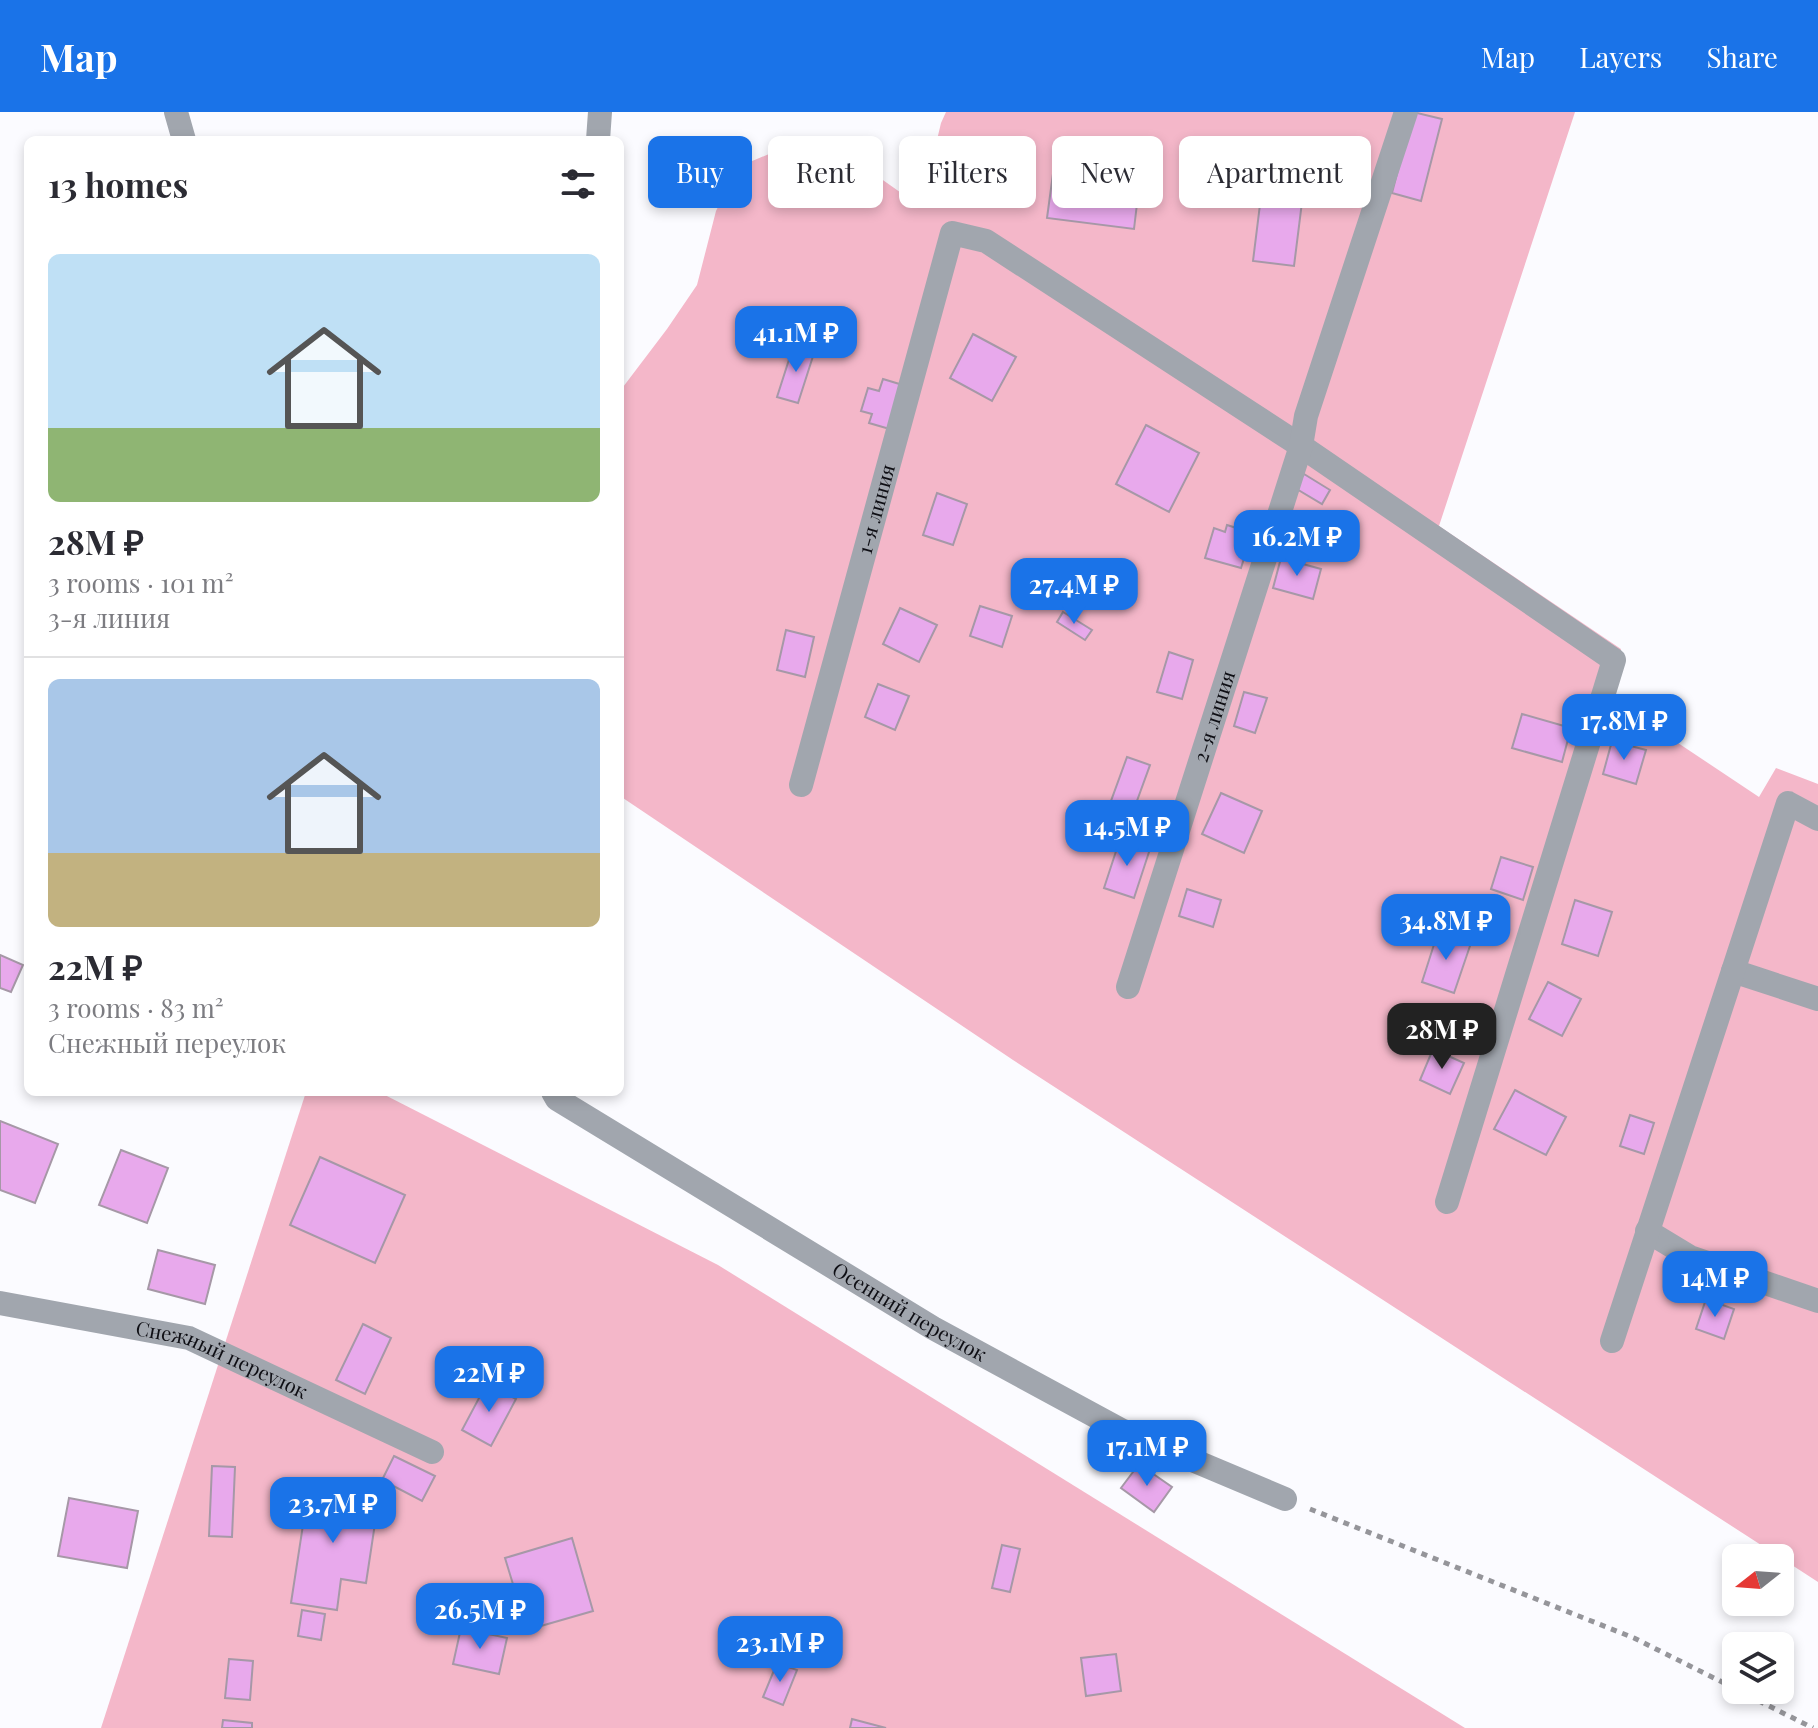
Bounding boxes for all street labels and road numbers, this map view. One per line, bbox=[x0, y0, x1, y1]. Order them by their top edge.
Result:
street label: 1-я линия bbox=[850, 460, 900, 557]
street label: 2-я линия bbox=[1186, 667, 1240, 765]
street label: Осенний переулок bbox=[828, 1255, 993, 1367]
street label: Снежный переулок bbox=[134, 1313, 313, 1404]

